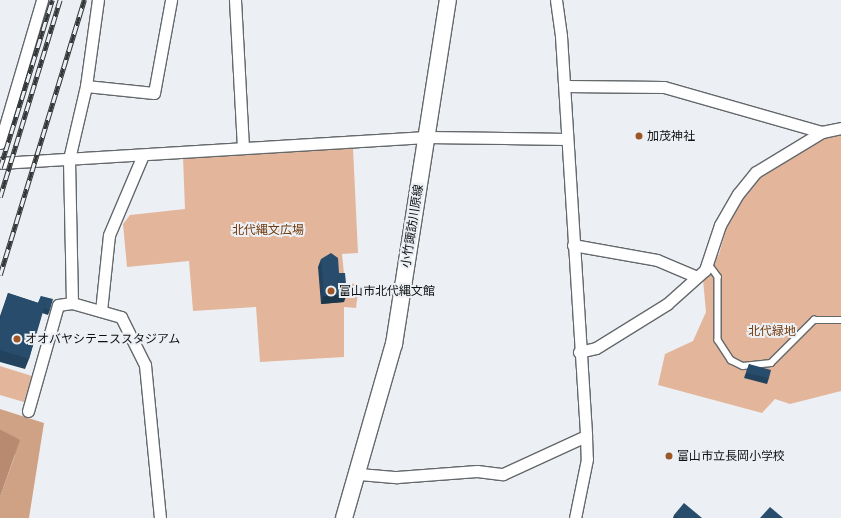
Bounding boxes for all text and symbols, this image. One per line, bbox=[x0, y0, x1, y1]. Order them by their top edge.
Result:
place label: 加茂神社 bbox=[647, 129, 695, 143]
marker: 加茂神社 bbox=[634, 131, 644, 141]
street label: 小竹諏訪川原線 bbox=[398, 183, 426, 269]
park label: 北代縄文広場 bbox=[232, 223, 304, 237]
place label: 富山市北代縄文館 bbox=[339, 284, 435, 298]
marker: 富山市北代縄文館 bbox=[326, 286, 336, 296]
park label: 北代緑地 bbox=[748, 324, 796, 338]
place label: オオバヤシテニススタジアム bbox=[25, 332, 181, 346]
marker: オオバヤシテニススタジアム bbox=[12, 334, 22, 344]
place label: 富山市立長岡小学校 bbox=[677, 449, 785, 463]
marker: 富山市立長岡小学校 bbox=[664, 451, 674, 461]

